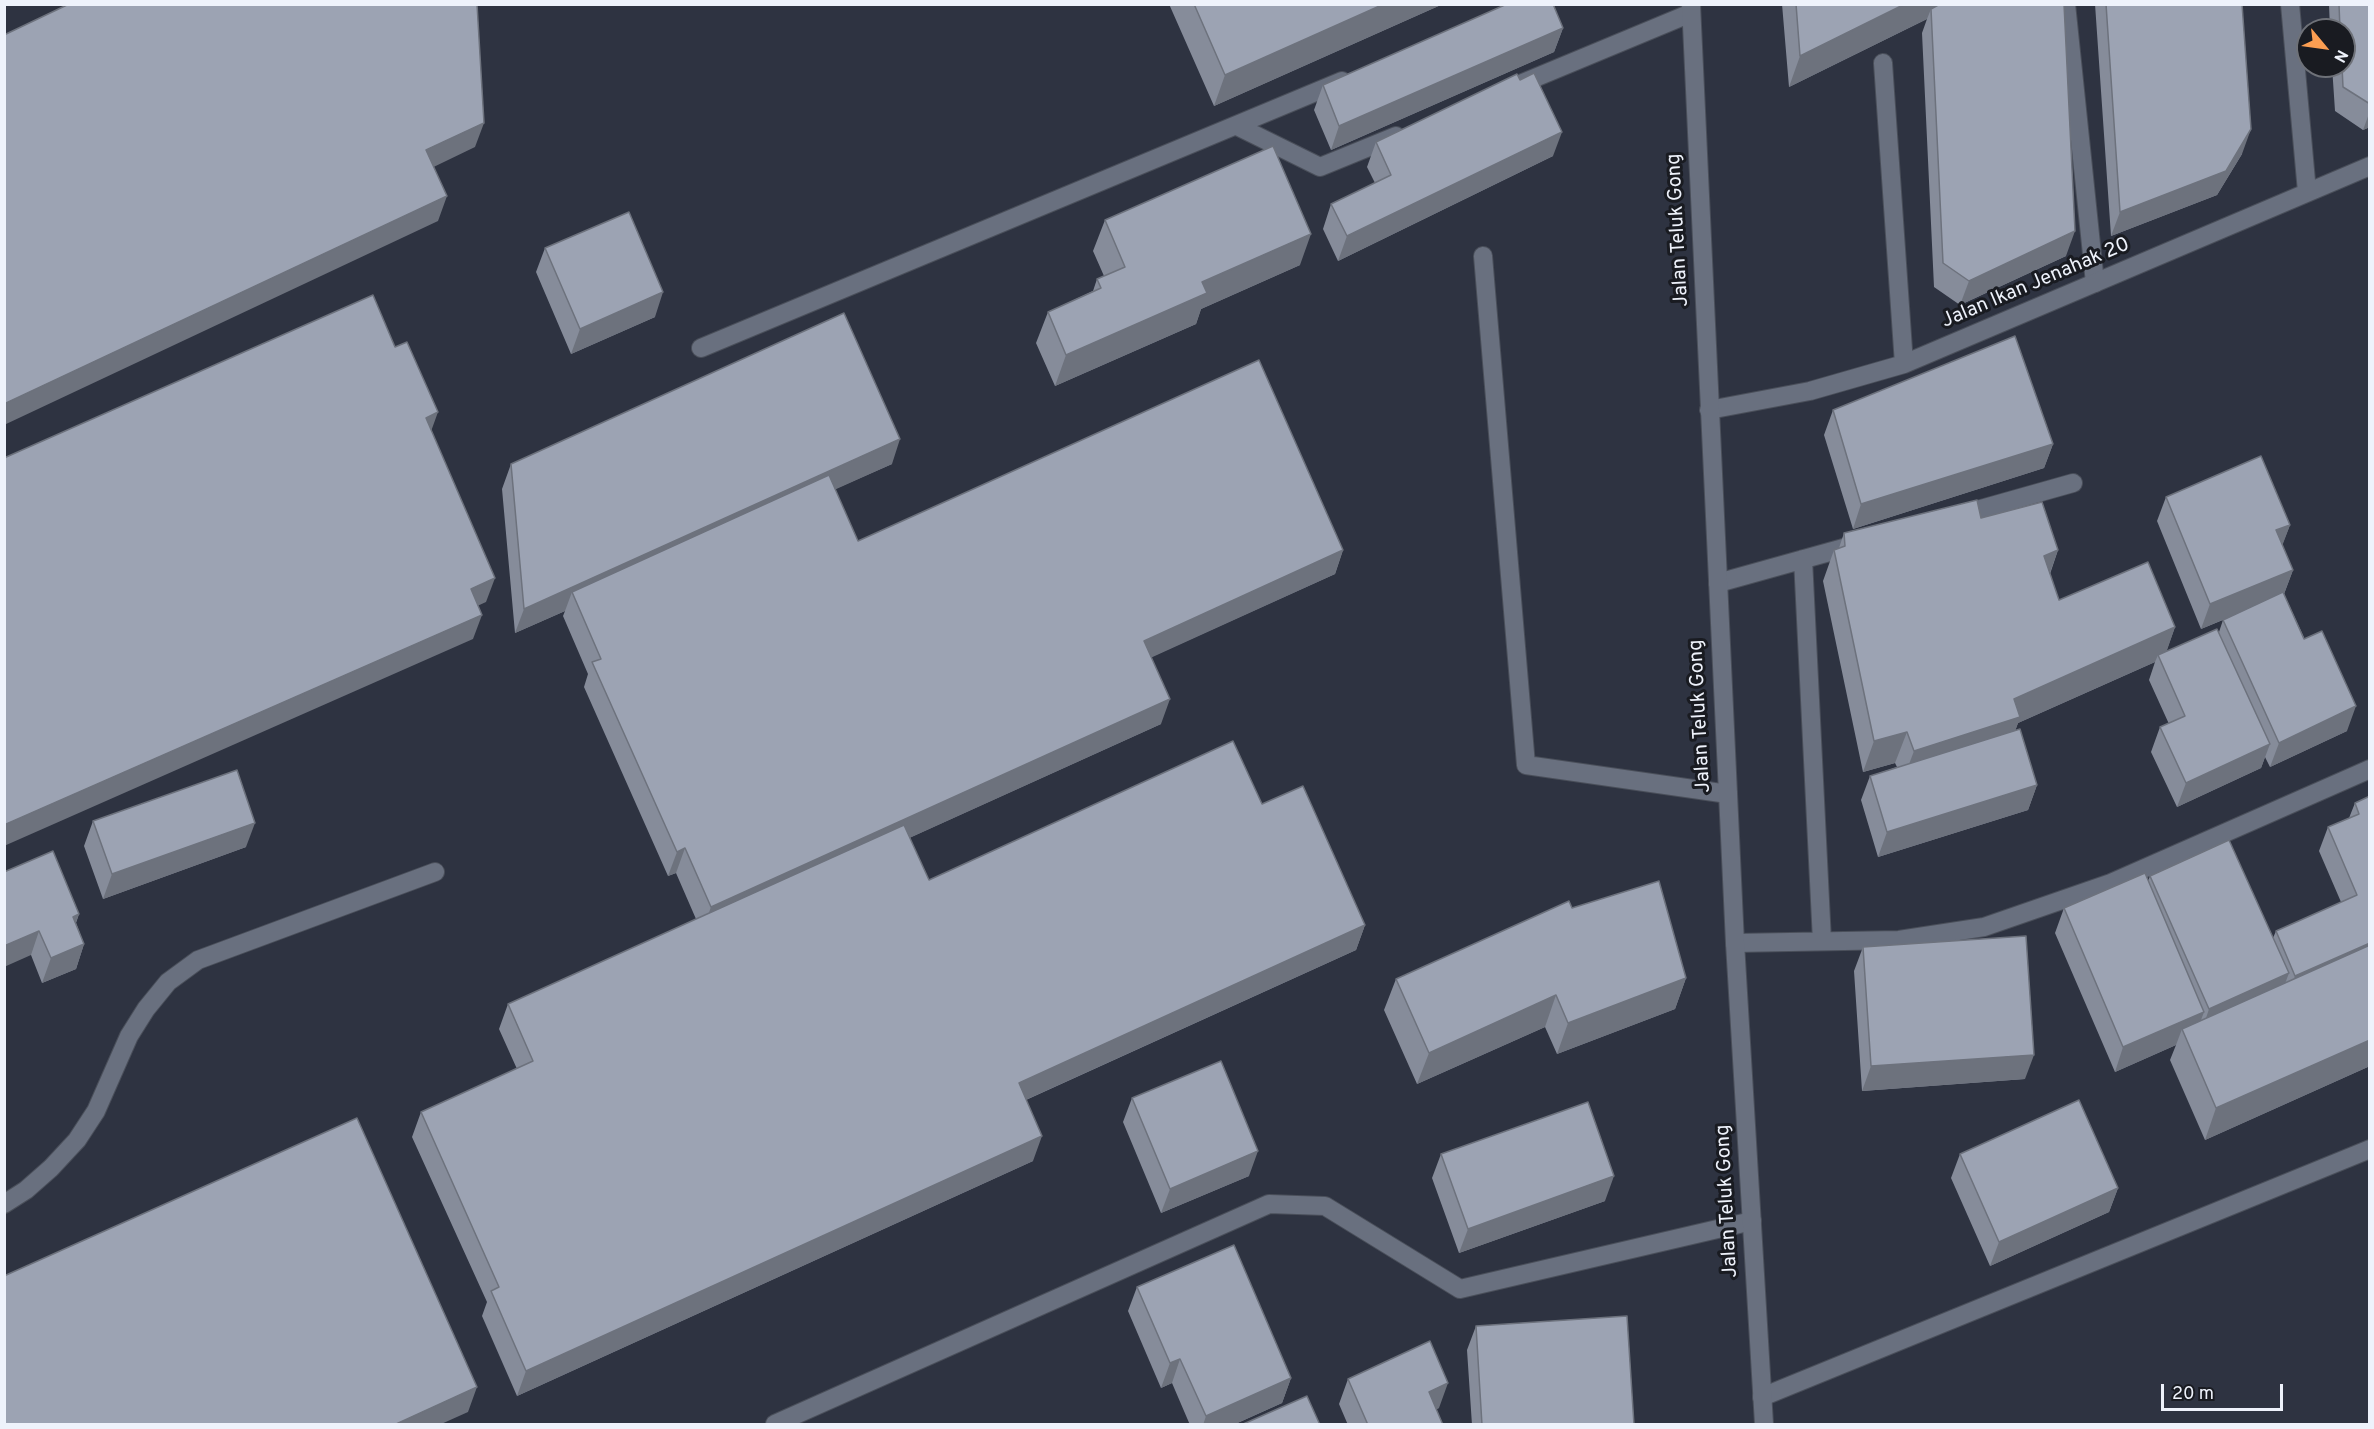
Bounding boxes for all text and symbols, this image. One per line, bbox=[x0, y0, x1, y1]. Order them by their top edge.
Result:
north arrow bbox=[2296, 18, 2356, 78]
text: N bbox=[2328, 46, 2352, 66]
street label: Jalan Teluk Gong bbox=[1663, 153, 1695, 307]
street label: Jalan Ikan Jenahak 20 bbox=[1938, 233, 2134, 335]
street label: Jalan Teluk Gong bbox=[1685, 639, 1717, 793]
street label: Jalan Teluk Gong bbox=[1712, 1124, 1744, 1278]
scale bar bbox=[2164, 1372, 2286, 1410]
text: 20 m bbox=[2172, 1383, 2214, 1406]

